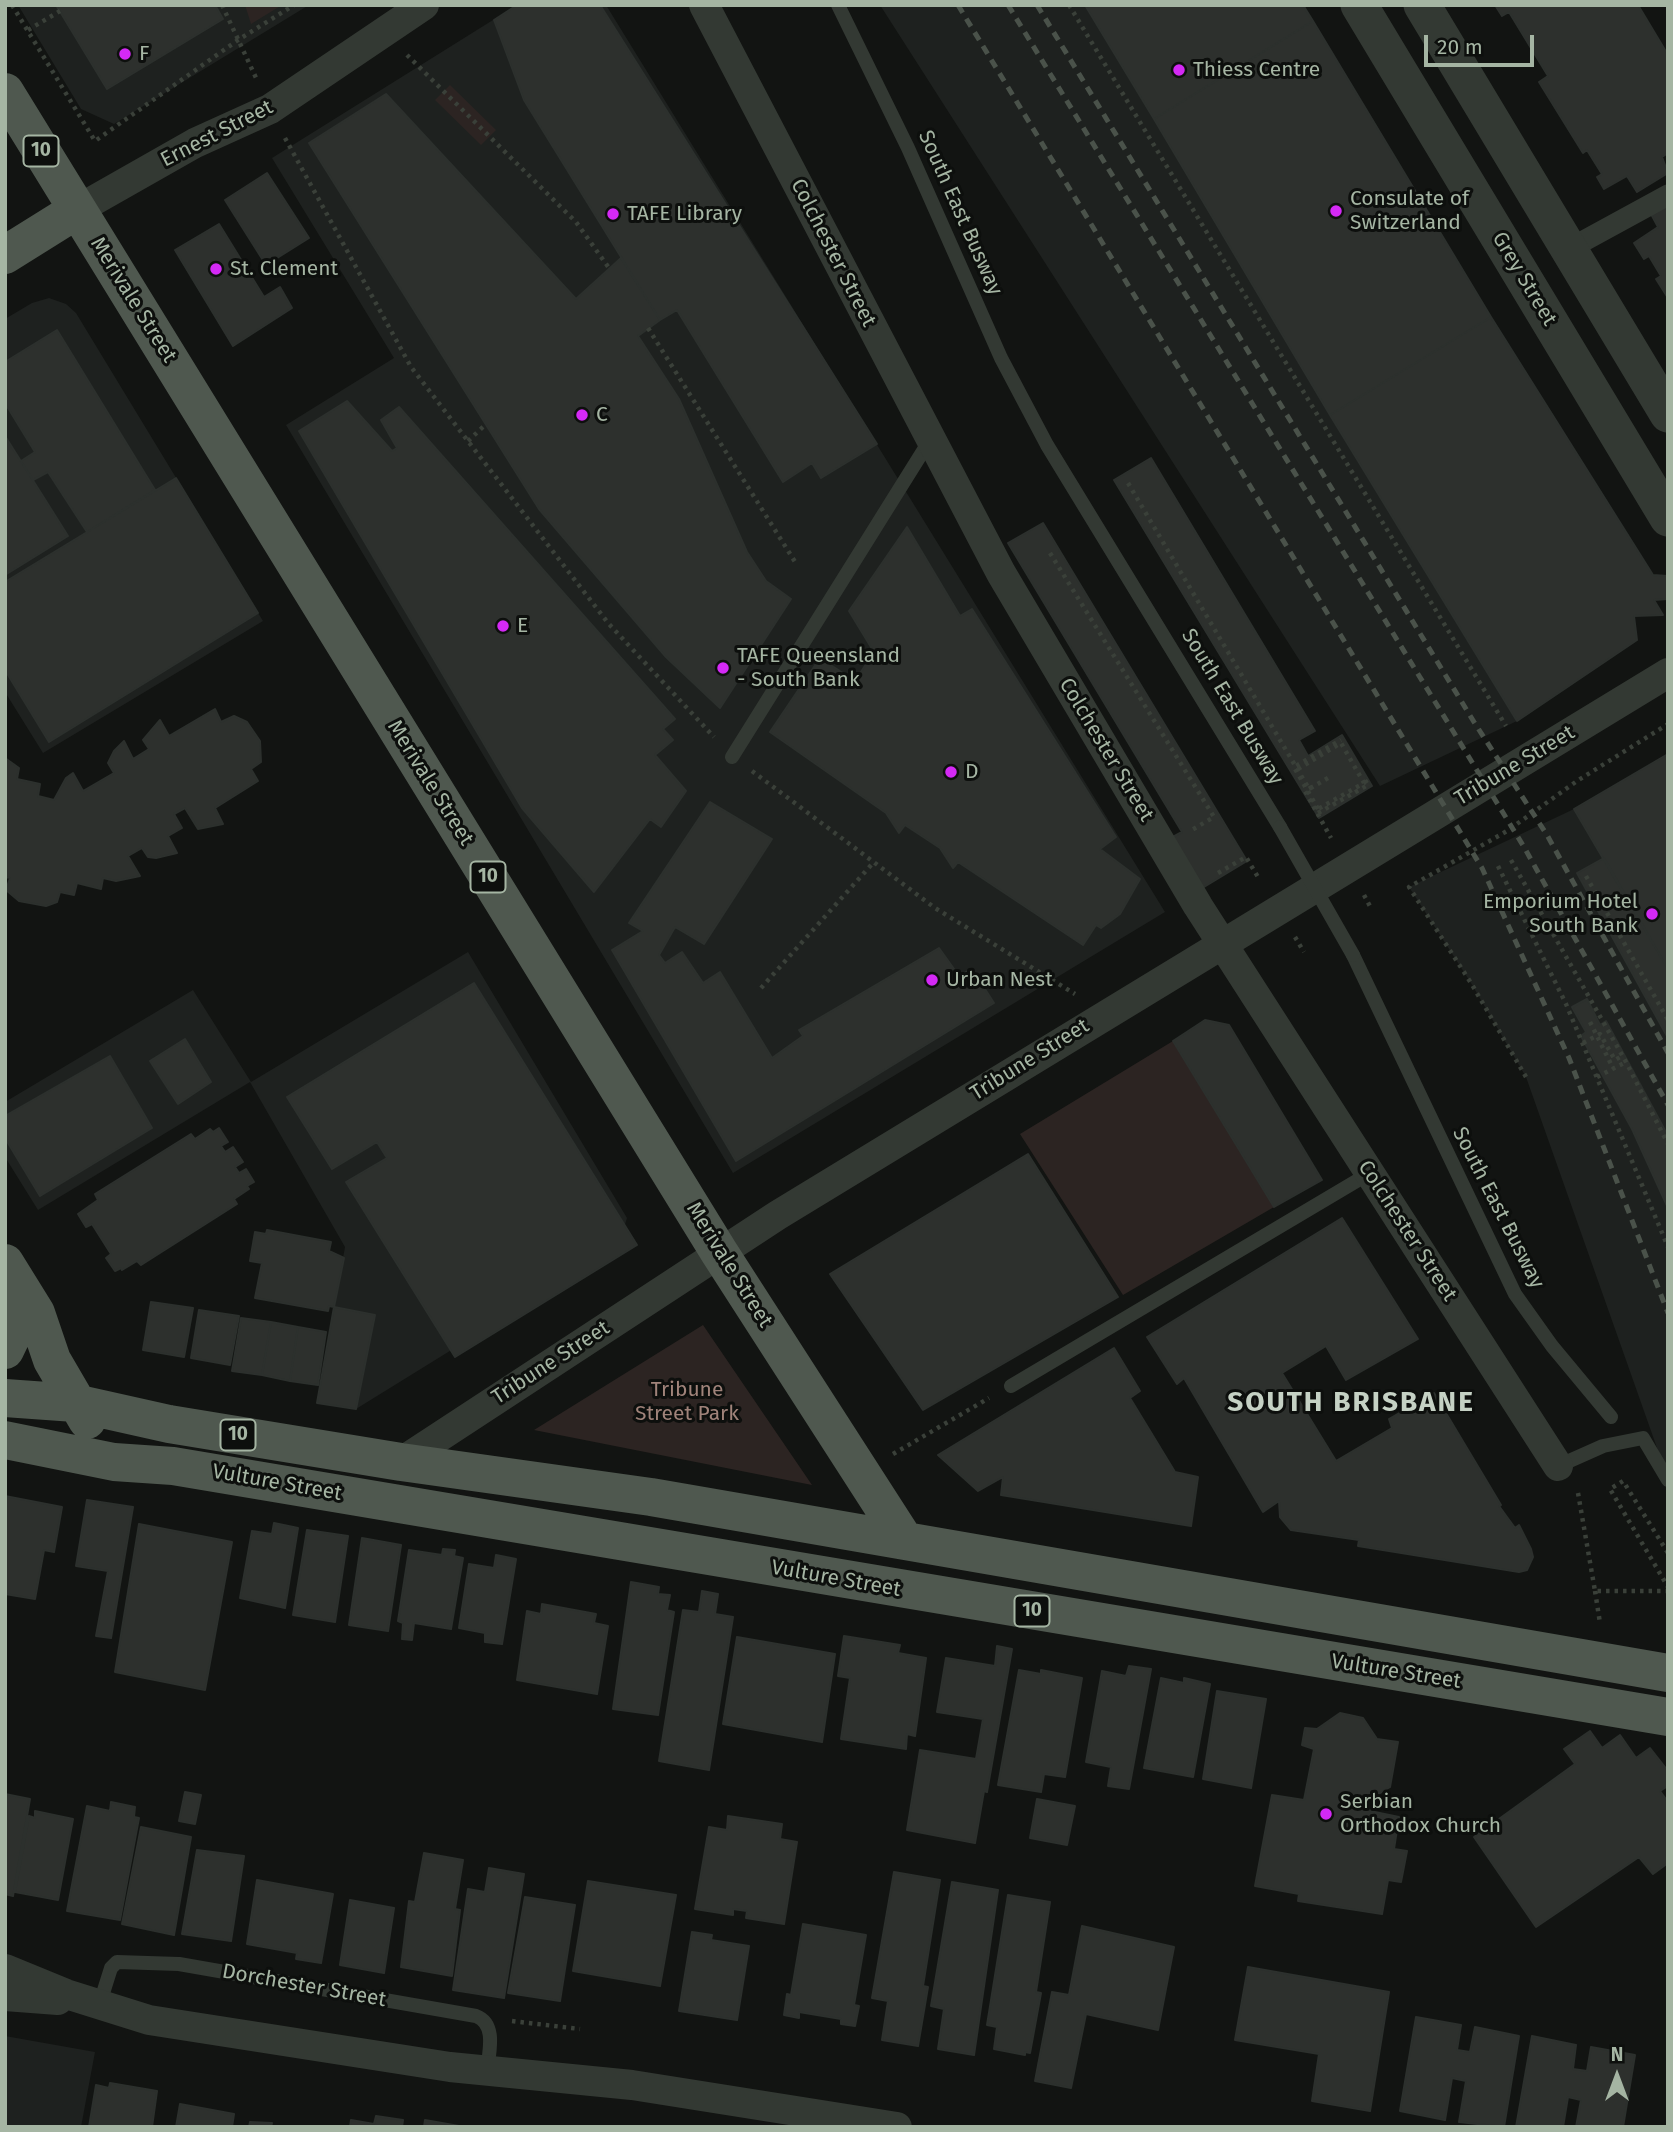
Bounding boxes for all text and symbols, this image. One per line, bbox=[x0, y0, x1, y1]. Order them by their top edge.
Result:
scale bar bbox=[1428, 21, 1538, 65]
text: 20 m bbox=[1437, 34, 1483, 60]
place label: F bbox=[139, 41, 149, 67]
marker: F bbox=[117, 46, 133, 62]
place label: Thiess Centre bbox=[1193, 57, 1320, 83]
marker: Thiess Centre bbox=[1171, 62, 1187, 78]
street label: Ernest Street bbox=[157, 95, 277, 173]
street label: South East Busway bbox=[912, 127, 1008, 299]
road number: 10 bbox=[23, 136, 58, 167]
street label: Colchester Street bbox=[785, 175, 881, 331]
place label: Consulate of Switzerland bbox=[1350, 186, 1469, 236]
place label: TAFE Library bbox=[627, 201, 742, 227]
marker: Consulate of Switzerland bbox=[1328, 203, 1344, 219]
marker: TAFE Library bbox=[605, 206, 621, 222]
street label: Grey Street bbox=[1486, 228, 1562, 330]
street label: Merivale Street bbox=[84, 233, 182, 367]
place label: St. Clement bbox=[230, 256, 338, 282]
marker: St. Clement bbox=[208, 261, 224, 277]
place label: C bbox=[596, 402, 608, 428]
marker: C bbox=[574, 407, 590, 423]
place label: E bbox=[517, 613, 528, 639]
marker: E bbox=[495, 618, 511, 634]
street label: South East Busway bbox=[1176, 624, 1288, 790]
place label: TAFE Queensland - South Bank bbox=[737, 643, 900, 693]
marker: TAFE Queensland - South Bank bbox=[715, 660, 731, 676]
street label: Colchester Street bbox=[1053, 674, 1159, 826]
street label: Merivale Street bbox=[381, 716, 479, 850]
street label: Tribune Street bbox=[1451, 720, 1579, 812]
place label: D bbox=[965, 759, 979, 785]
marker: D bbox=[943, 764, 959, 780]
road number: 10 bbox=[470, 862, 505, 892]
place label: Emporium Hotel South Bank bbox=[1483, 889, 1638, 939]
marker: Emporium Hotel South Bank bbox=[1644, 906, 1660, 922]
place label: Urban Nest bbox=[946, 967, 1053, 993]
marker: Urban Nest bbox=[924, 972, 940, 988]
street label: Tribune Street bbox=[966, 1013, 1094, 1107]
street label: South East Busway bbox=[1446, 1123, 1550, 1293]
street label: Colchester Street bbox=[1352, 1156, 1462, 1306]
street label: Merivale Street bbox=[680, 1198, 778, 1332]
street label: Tribune Street bbox=[487, 1316, 615, 1410]
park label: Tribune Street Park bbox=[635, 1377, 739, 1427]
district label: SOUTH BRISBANE bbox=[1229, 1386, 1473, 1420]
road number: 10 bbox=[220, 1420, 256, 1450]
street label: Vulture Street bbox=[210, 1459, 344, 1507]
street label: Vulture Street bbox=[769, 1555, 903, 1603]
road number: 10 bbox=[1014, 1596, 1050, 1626]
street label: Vulture Street bbox=[1329, 1649, 1463, 1695]
place label: Serbian Orthodox Church bbox=[1340, 1789, 1501, 1839]
marker: Serbian Orthodox Church bbox=[1318, 1806, 1334, 1822]
street label: Dorchester Street bbox=[220, 1959, 388, 2013]
north arrow bbox=[1582, 2041, 1652, 2111]
text: N bbox=[1611, 2043, 1623, 2066]

